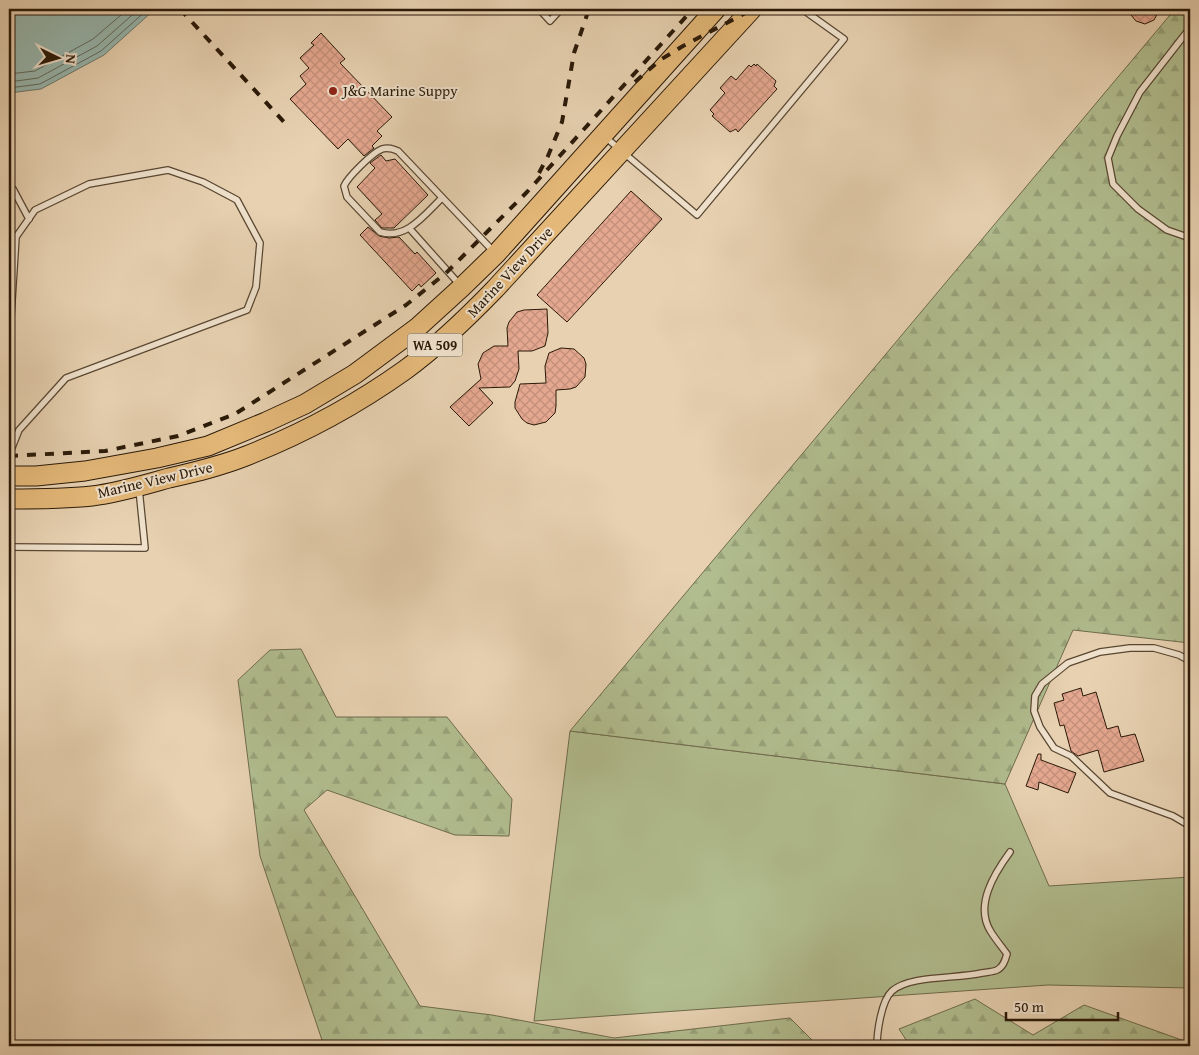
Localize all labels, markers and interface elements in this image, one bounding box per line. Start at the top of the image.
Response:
north arrow [32,32,82,82]
text: N [61,54,81,65]
place label: J&G Marine Suppy [341,80,458,101]
marker: J&G Marine Suppy [327,85,339,97]
street label: Marine View Drive [462,222,557,322]
road number: WA 509 [408,334,462,356]
street label: Marine View Drive [95,456,214,503]
scale bar [1006,990,1119,1022]
text: 50 m [1014,996,1045,1017]

